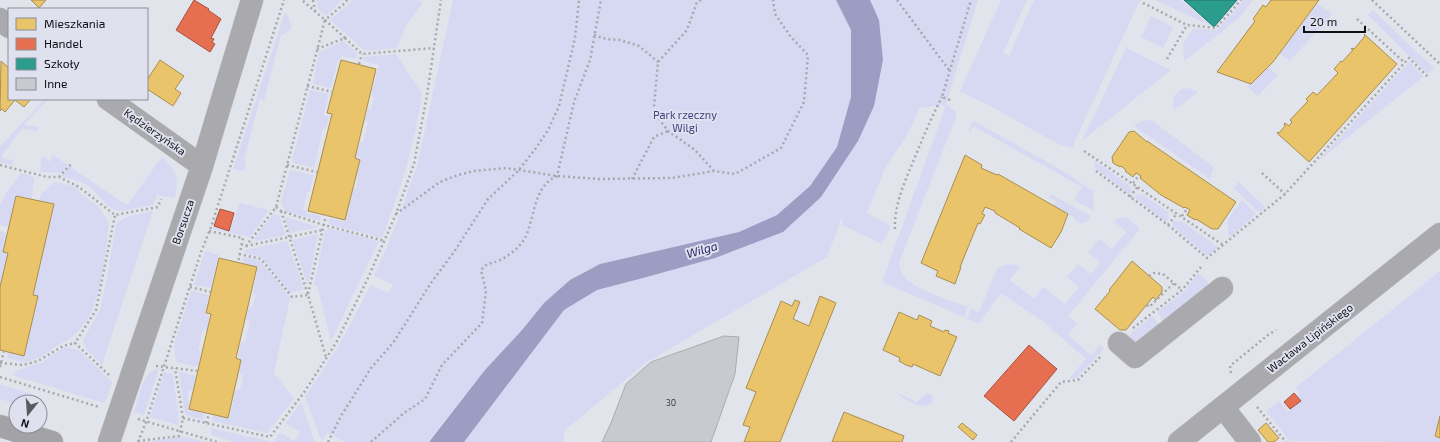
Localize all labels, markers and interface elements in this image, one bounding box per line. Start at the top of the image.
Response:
legend [8,8,148,100]
scale bar [1304,8,1365,34]
text: 20 m [1310,14,1337,28]
text: Mieszkania [44,16,105,30]
text: Handel [44,36,83,50]
text: Szkoły [44,56,80,70]
text: Inne [44,76,68,90]
street label: Kędzierzyńska [122,106,189,158]
park label: Park rzeczny Wilgi [653,108,717,134]
street label: Borsucza [169,198,196,246]
water label: Wilga [685,238,719,260]
street label: Wacława Lipińskiego [1264,300,1355,375]
north arrow [8,394,48,434]
house number: 30 [666,397,676,408]
text: N [19,417,31,431]

